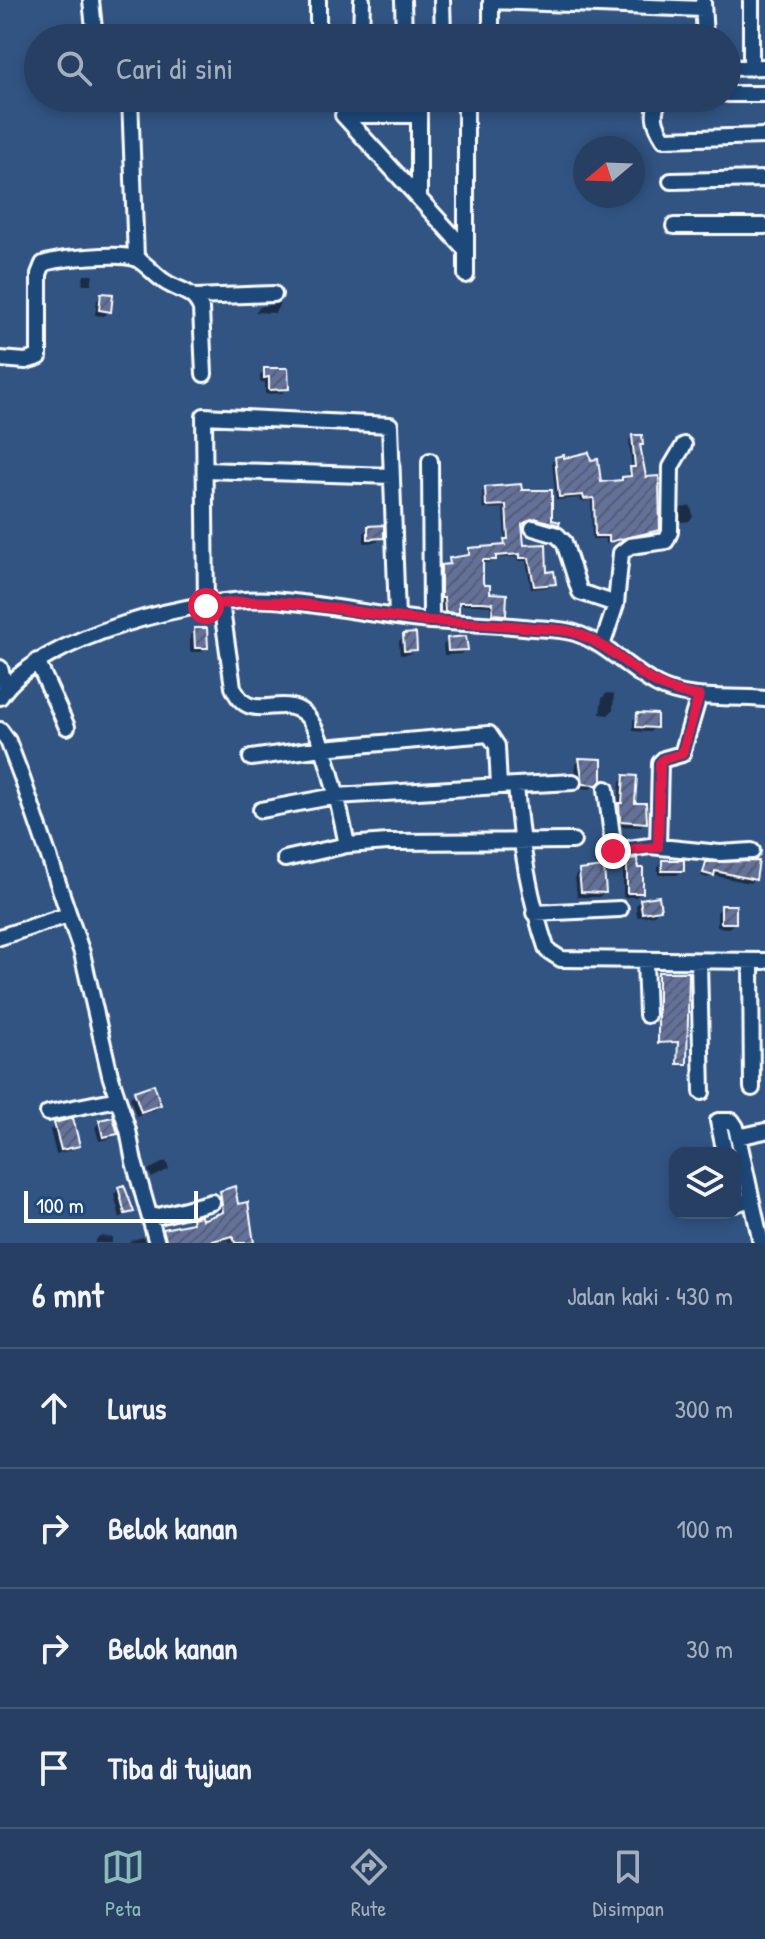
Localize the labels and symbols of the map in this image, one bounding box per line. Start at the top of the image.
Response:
north arrow [573,136,645,208]
route start [188,588,224,624]
route end [595,833,631,869]
scale bar [24,1187,198,1223]

